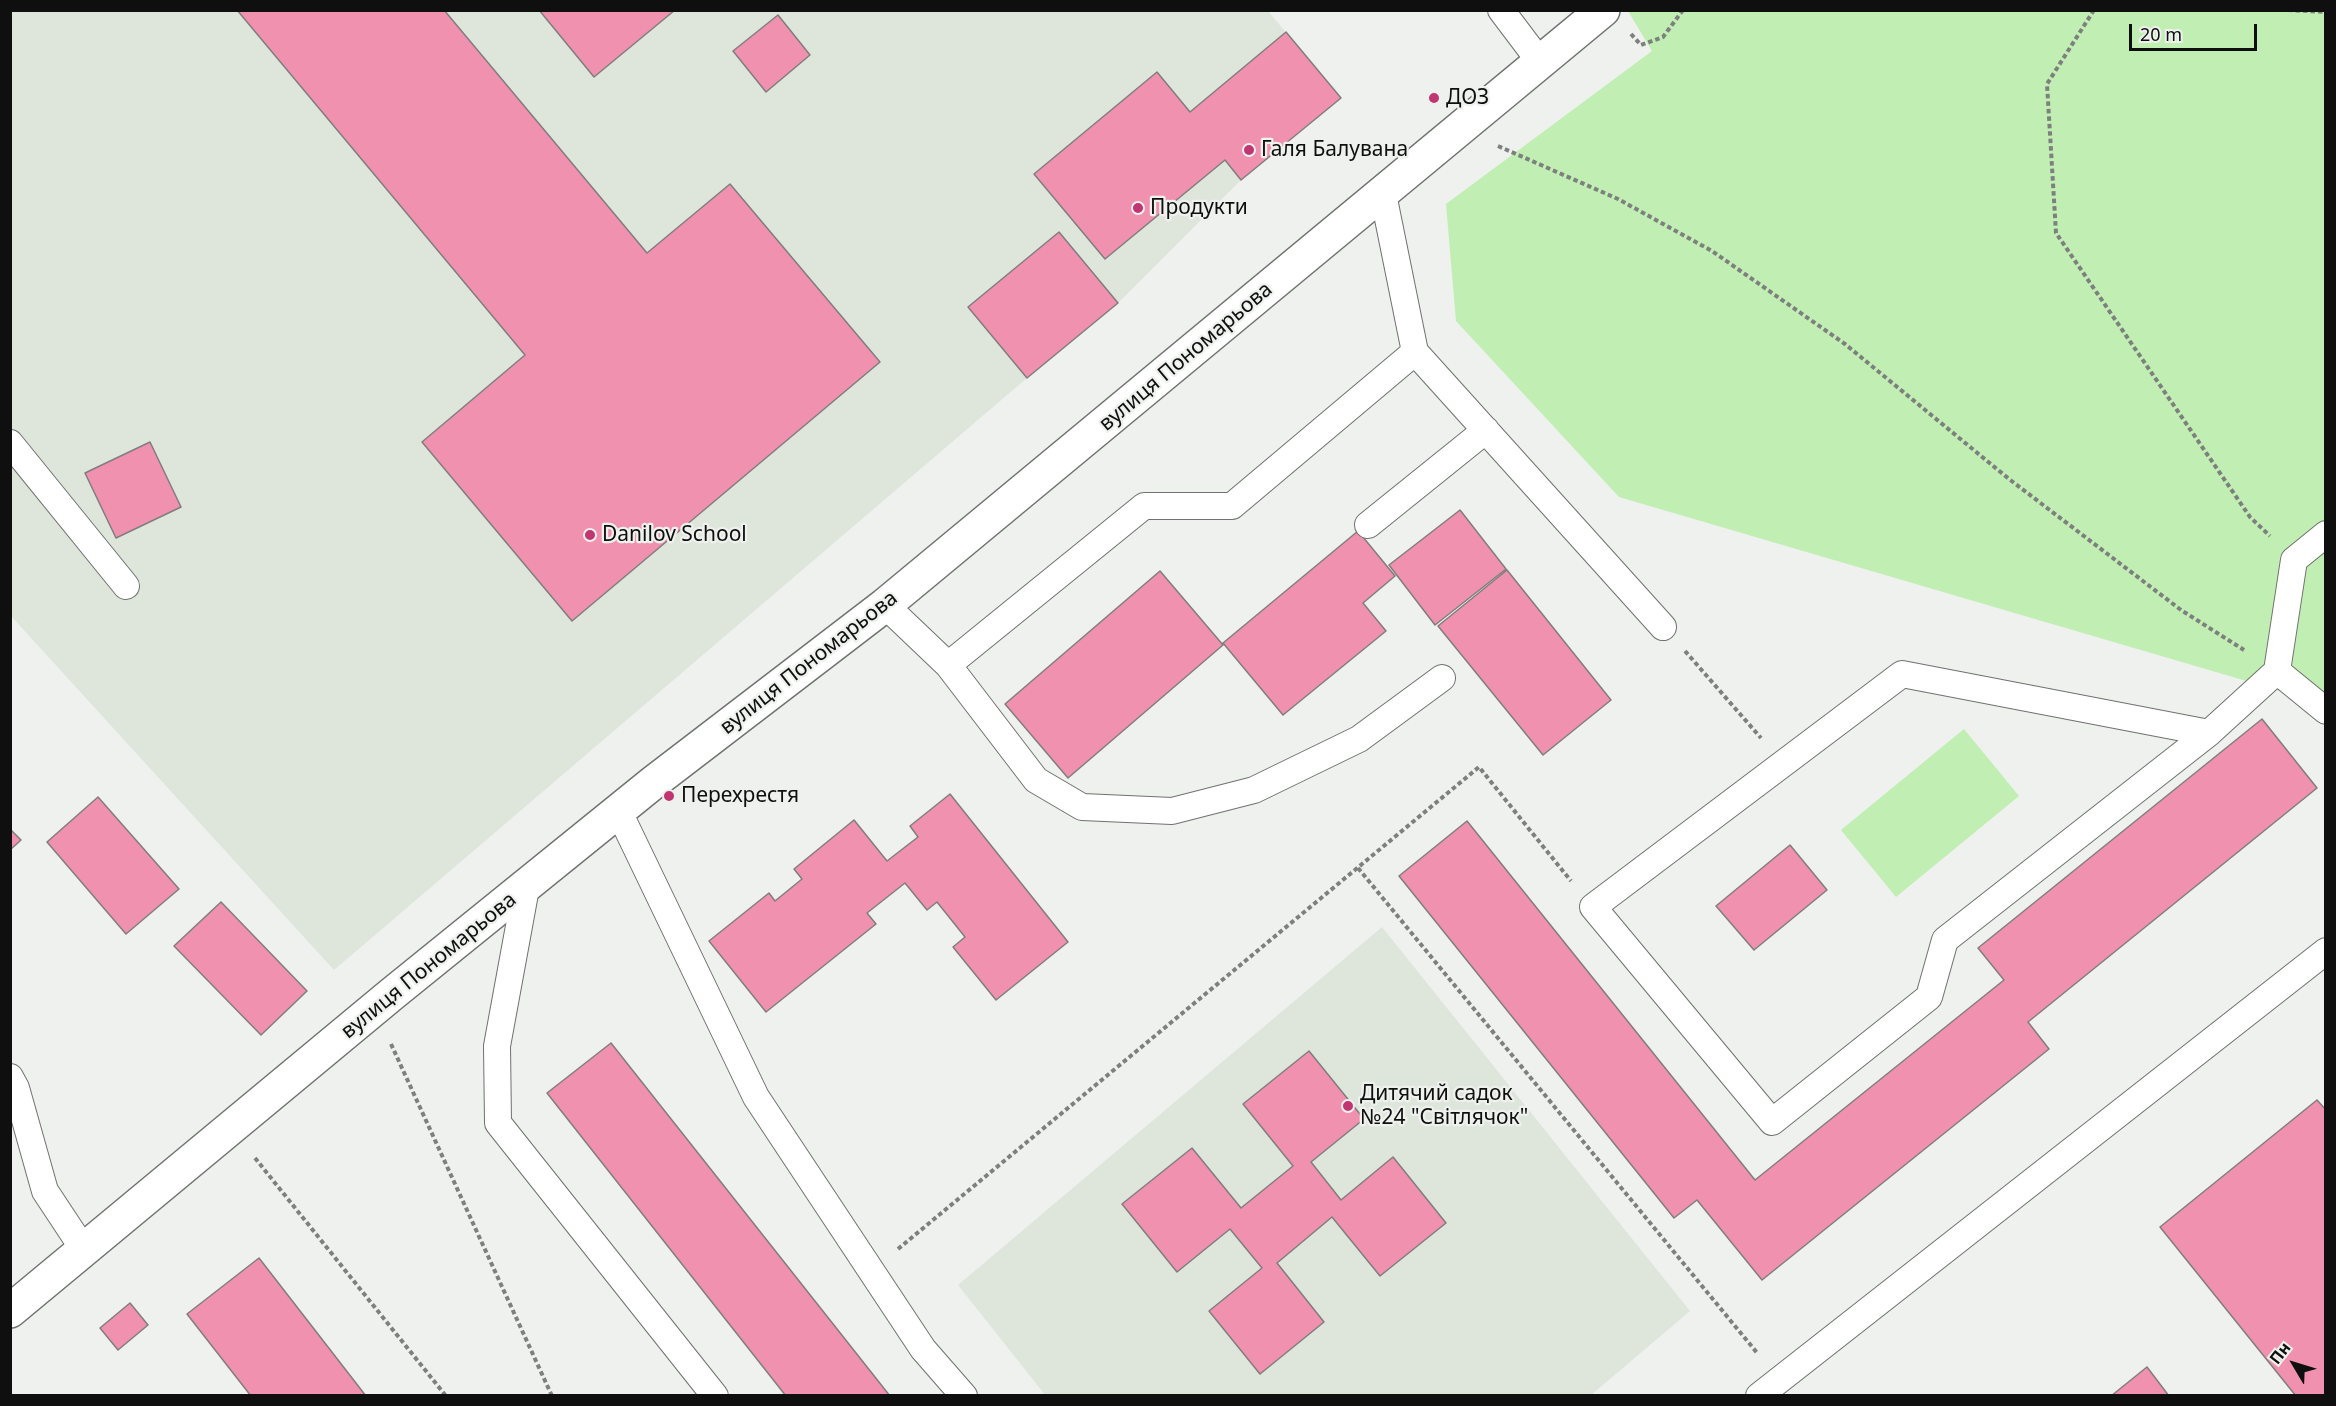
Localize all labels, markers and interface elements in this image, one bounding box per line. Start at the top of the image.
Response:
scale bar [2132,12,2260,50]
text: 20 m [2140,22,2182,46]
place label: ДОЗ [1446,85,1489,111]
marker: ДОЗ [1427,91,1441,105]
place label: Галя Балувана [1261,137,1408,163]
marker: Галя Балувана [1242,143,1256,157]
place label: Продукти [1150,195,1248,221]
marker: Продукти [1131,201,1145,215]
street label: вулиця Пономарьова [1094,277,1278,437]
place label: Danilov School [602,522,747,548]
marker: Danilov School [583,528,597,542]
street label: вулиця Пономарьова [715,586,903,740]
place label: Перехрестя [681,783,799,809]
marker: Перехрестя [662,789,676,803]
street label: вулиця Пономарьова [336,888,522,1044]
place label: Дитячий садок №24 "Світлячок" [1360,1081,1528,1131]
marker: Дитячий садок №24 "Світлячок" [1341,1099,1355,1113]
north arrow [2264,1334,2324,1394]
text: Пн [2264,1337,2295,1369]

